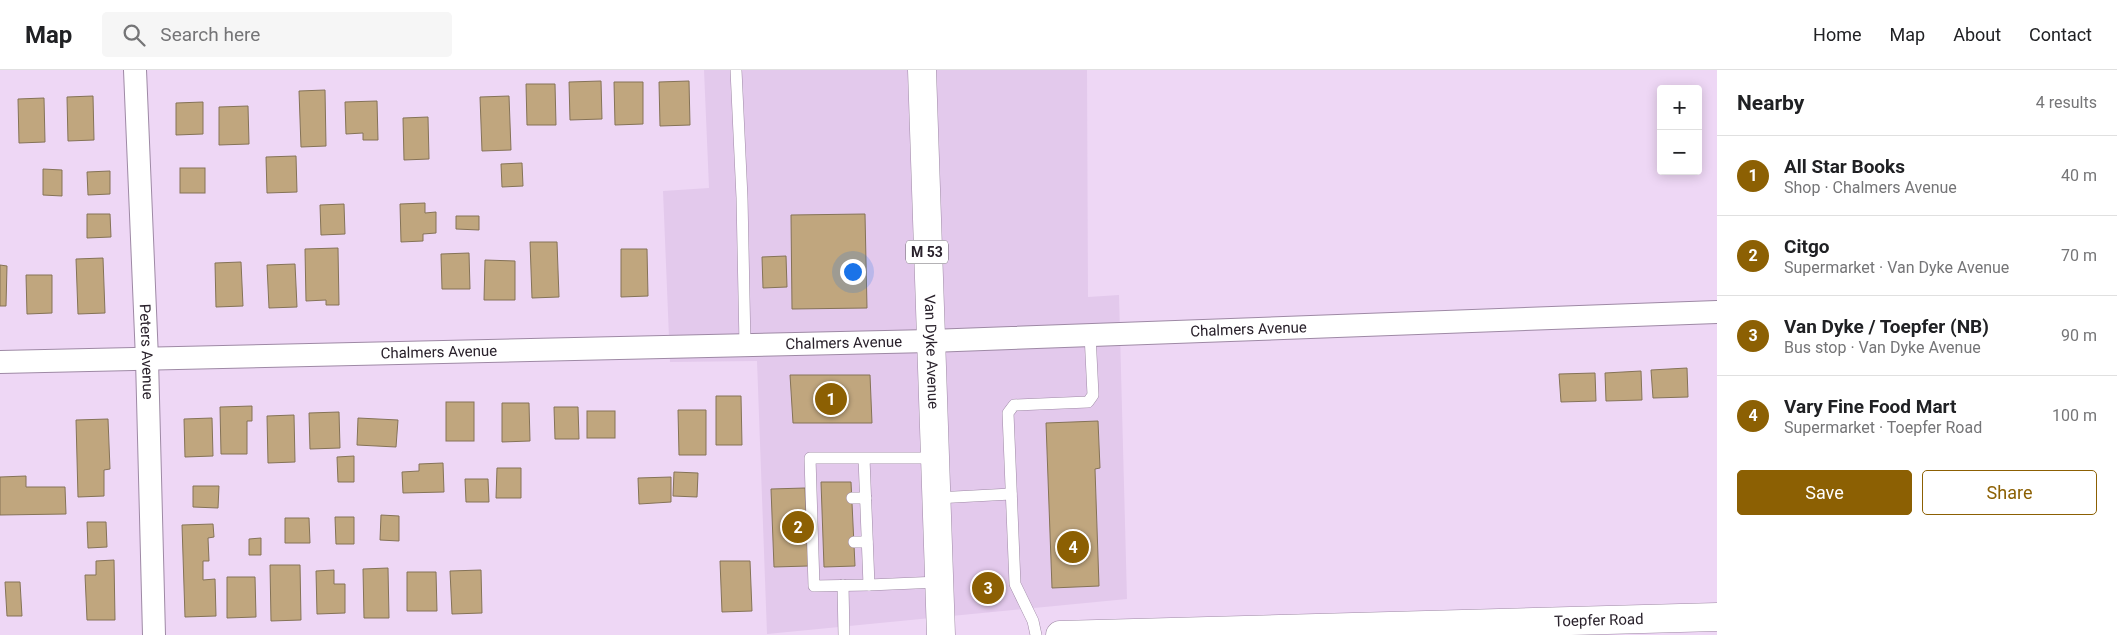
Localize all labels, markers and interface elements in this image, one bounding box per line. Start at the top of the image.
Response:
search box [102,12,452,57]
text: Map [25,21,72,49]
icon: search [120,21,148,49]
text: Search here [160,23,260,46]
text: Home [1813,24,1862,45]
text: Map [1890,24,1925,45]
text: About [1953,24,2001,45]
text: Contact [2029,24,2092,45]
map controls [1657,85,1702,175]
button: + [1657,85,1702,130]
text: Nearby [1737,91,1804,115]
text: 4 results [2036,93,2097,112]
button: − [1657,130,1702,175]
text: All Star Books [1784,155,1905,178]
text: 1 [1748,166,1758,185]
text: 40 m [2061,166,2097,185]
text: Shop · Chalmers Avenue [1784,178,1957,197]
text: Citgo [1784,235,1829,258]
road number: M 53 [906,240,948,263]
text: 2 [1748,246,1758,265]
text: 70 m [2061,246,2097,265]
text: Supermarket · Van Dyke Avenue [1784,258,2009,277]
your location [840,259,866,285]
street label: Van Dyke Avenue [921,294,942,409]
street label: Peters Avenue [136,303,157,400]
text: Van Dyke / Toepfer (NB) [1784,315,1989,338]
street label: Chalmers Avenue [1190,318,1307,340]
text: 3 [1748,326,1758,345]
text: 90 m [2061,326,2097,345]
street label: Chalmers Avenue [785,333,902,353]
text: Bus stop · Van Dyke Avenue [1784,338,1981,357]
street label: Chalmers Avenue [380,342,497,362]
pin: 1 [815,380,847,418]
text: Vary Fine Food Mart [1784,395,1956,418]
text: 4 [1748,406,1758,425]
text: 100 m [2052,406,2097,425]
text: Supermarket · Toepfer Road [1784,418,1982,437]
button: Save [1737,470,1912,515]
button: Share [1922,470,2097,515]
pin: 2 [782,508,814,546]
pin: 4 [1057,528,1089,566]
pin: 3 [972,569,1004,607]
street label: Toepfer Road [1554,610,1644,630]

